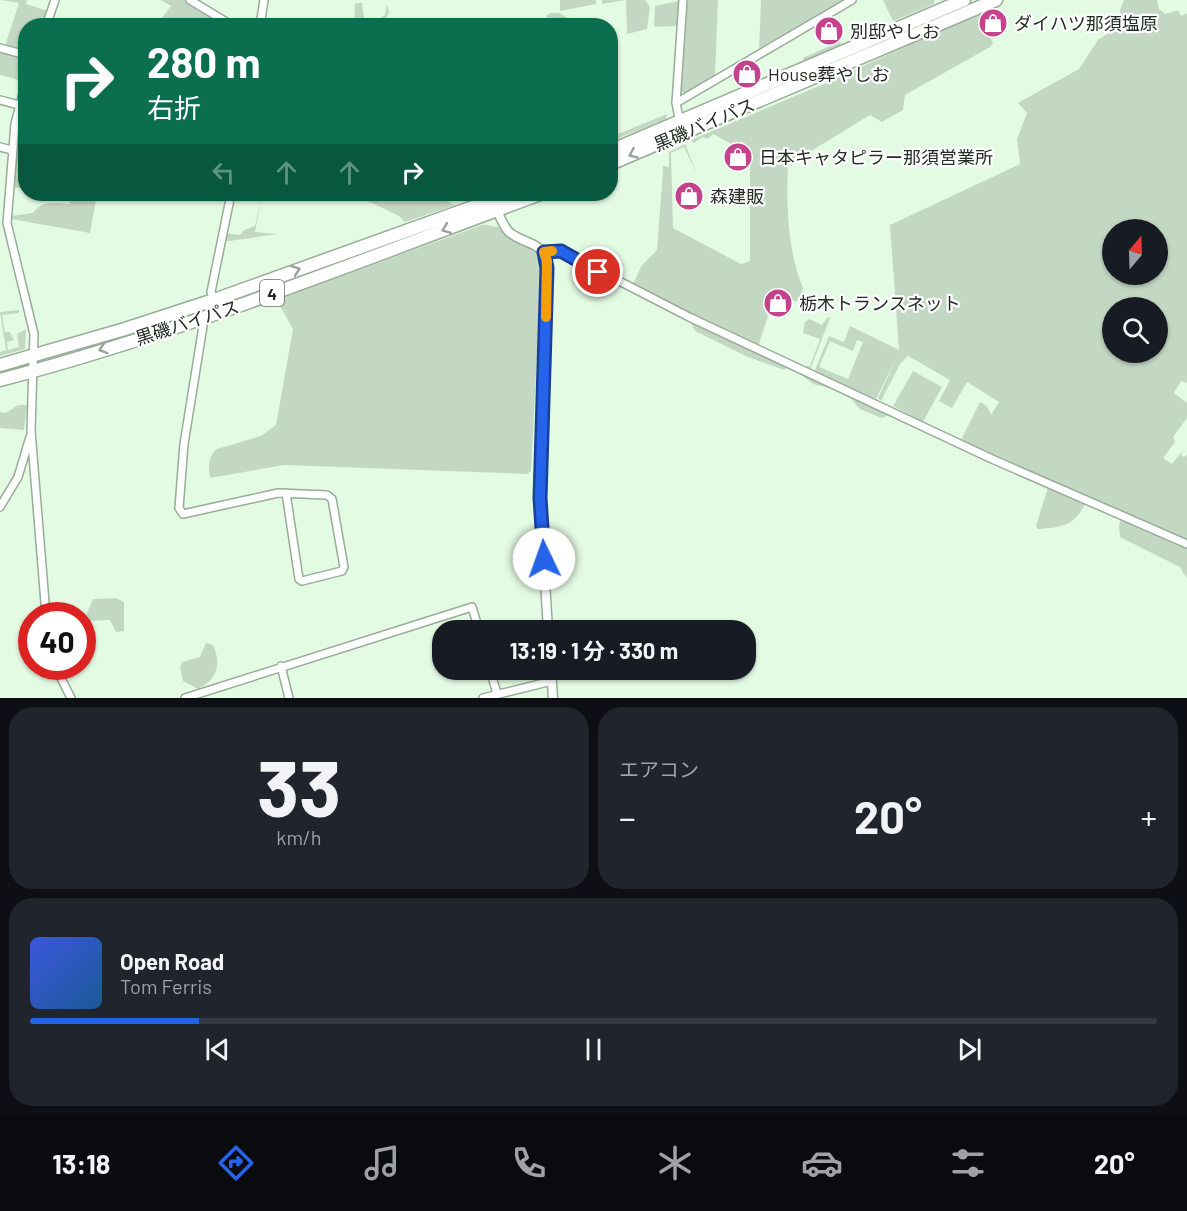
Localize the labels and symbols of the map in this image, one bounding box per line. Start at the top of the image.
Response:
shop icon: ダイハツ那須塩原 [977,7,1009,39]
place label: ダイハツ那須塩原 [1014,12,1158,34]
shop icon: 別邸やしお [813,15,845,47]
place label: 別邸やしお [850,20,940,42]
shop icon: House葬やしお [731,58,763,90]
place label: House葬やしお [768,63,889,85]
street label: 黒磯バイパス [650,93,758,155]
shop icon: 日本キャタピラー那須営業所 [722,141,754,173]
place label: 日本キャタピラー那須営業所 [759,146,993,168]
one-way arrow [628,147,639,159]
shop icon: 森建販 [673,180,705,212]
place label: 森建販 [710,185,764,207]
north arrow [1102,219,1168,285]
one-way arrow [441,222,452,234]
pin [572,246,623,297]
one-way arrow [290,265,301,278]
road number: 4 [260,280,284,306]
shop icon: 栃木トランスネット [762,287,794,319]
place label: 栃木トランスネット [799,292,961,314]
street label: 黒磯バイパス [132,295,242,349]
one-way arrow [98,342,109,354]
position arrow [512,527,576,591]
speed limit sign: 40 [18,602,96,680]

